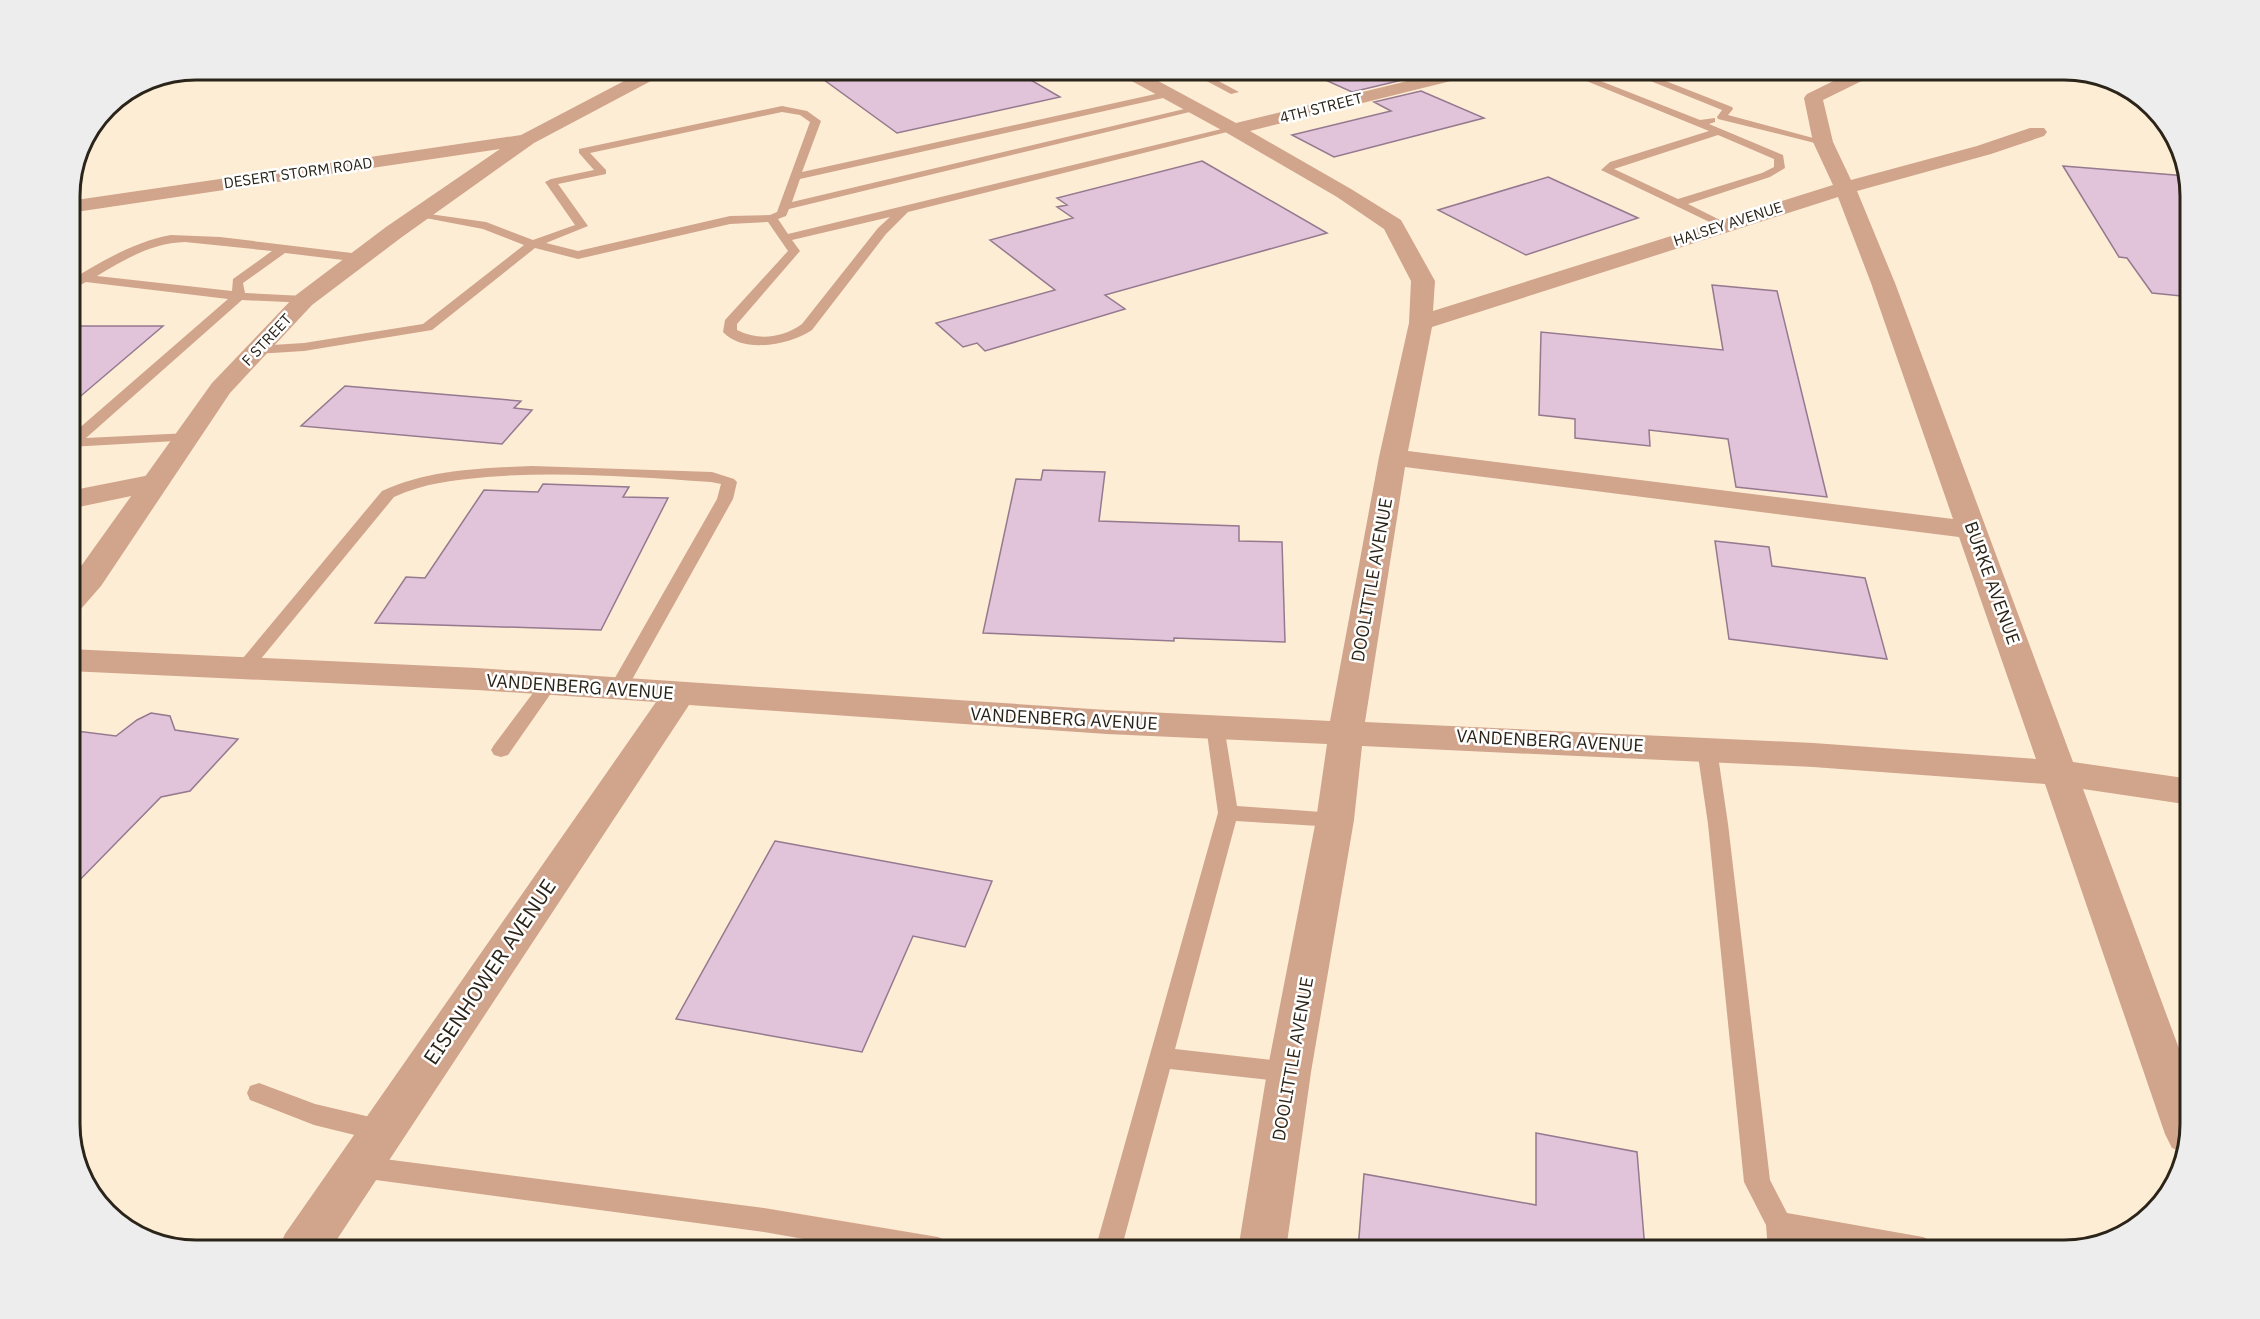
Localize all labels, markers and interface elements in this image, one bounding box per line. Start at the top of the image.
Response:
street label: 4TH STREET [1278,88,1365,127]
street label: DESERT STORM ROAD [222,153,373,192]
street label: HALSEY AVENUE [1671,197,1785,250]
street label: F STREET [238,309,296,370]
street label: DOOLITTLE AVENUE [1346,496,1397,664]
street label: BURKE AVENUE [1960,518,2025,648]
street label: VANDENBERG AVENUE [486,668,675,705]
street label: VANDENBERG AVENUE [970,702,1158,735]
street label: VANDENBERG AVENUE [1456,724,1644,757]
street label: EISENHOWER AVENUE [417,873,562,1070]
street label: DOOLITTLE AVENUE [1267,975,1318,1143]

